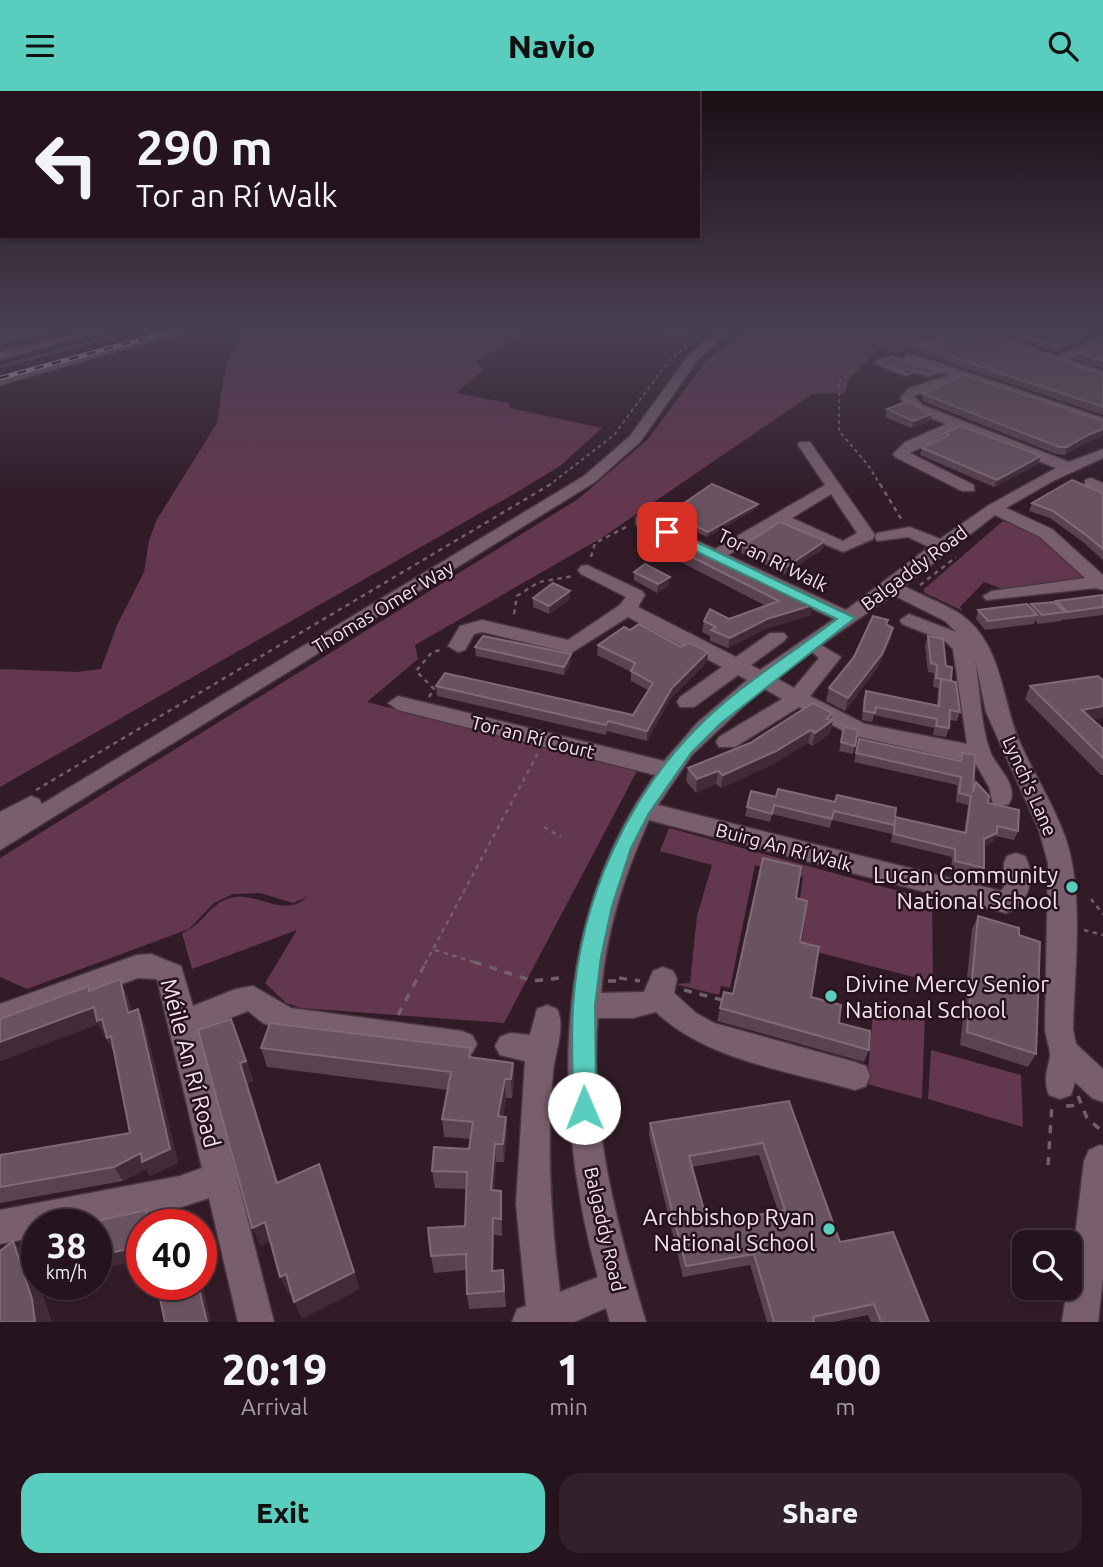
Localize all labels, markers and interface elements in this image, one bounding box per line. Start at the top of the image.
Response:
icon: menu [21,27,59,65]
icon: search [1044,27,1082,65]
text: Navio [508,28,595,64]
icon: left [21,119,112,210]
text: 290 m [136,119,273,174]
text: Tor an Rí Walk [136,177,338,213]
pin [637,502,697,562]
icon: arrive [648,513,686,551]
street label: Balgaddy Road [857,521,971,615]
street label: Tor an Rí Walk [714,524,832,596]
street label: Thomas Omer Way [309,556,457,658]
street label: Tor an Rí Court [469,711,597,763]
street label: Lynch's Lane [998,733,1062,839]
street label: Buirg An Rí Walk [714,818,855,876]
place label: Lucan Community National School [873,862,1058,913]
marker: Lucan Community National School [1064,879,1080,895]
place label: Divine Mercy Senior National School [845,971,1049,1022]
street label: Méile An Rí Road [156,976,226,1150]
marker: Divine Mercy Senior National School [823,988,839,1004]
position arrow [547,1071,621,1145]
street label: Balgaddy Road [580,1165,630,1293]
place label: Archbishop Ryan National School [643,1204,815,1255]
speed limit sign: 40 [126,1209,217,1300]
marker: Archbishop Ryan National School [821,1221,837,1237]
text: 38 [47,1225,86,1265]
map controls [1012,1230,1082,1300]
button: search [1012,1230,1082,1300]
text: km/h [46,1262,87,1282]
text: 20:19 [222,1346,327,1393]
text: 1 [557,1346,580,1393]
text: 400 [810,1346,881,1393]
text: Arrival [241,1394,308,1419]
text: min [549,1394,588,1419]
text: m [835,1394,855,1419]
button: Exit [21,1473,545,1553]
button: Share [559,1473,1082,1553]

